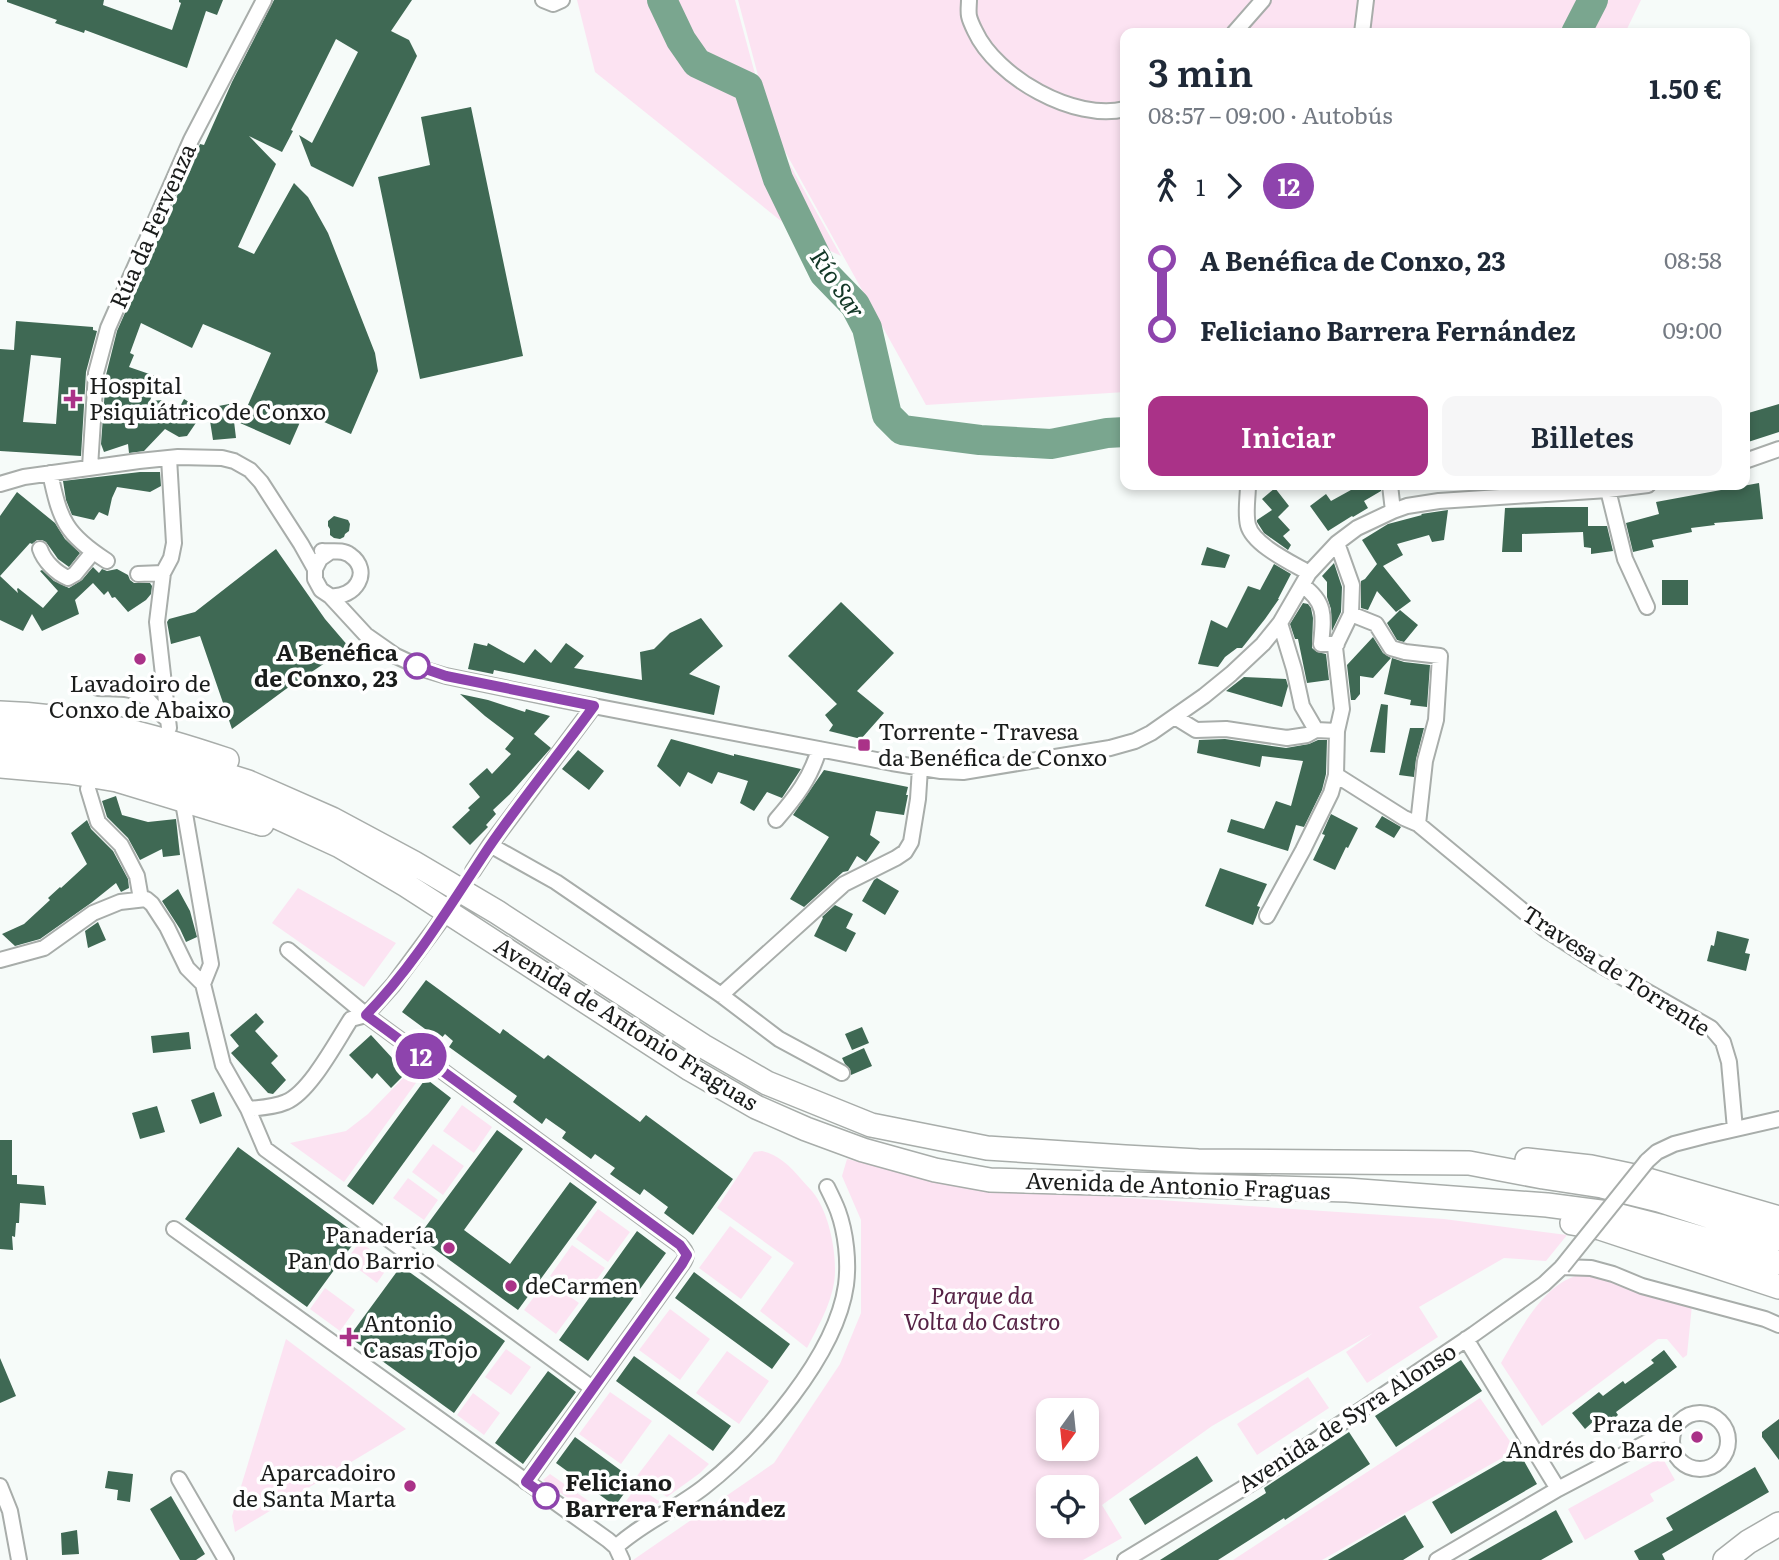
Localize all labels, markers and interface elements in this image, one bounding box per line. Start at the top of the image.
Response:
text: 3 min [1148,42,1253,99]
text: 1.50 € [1649,68,1722,107]
text: 08:57 – 09:00 · Autobús [1148,97,1393,131]
street label: Rúa da Fervenza [100,137,203,313]
icon: walk [1148,167,1186,205]
icon: forward [1215,167,1253,205]
text: 12 [1277,168,1300,203]
text: 1 [1196,169,1205,203]
text: A Benéfica de Conxo, 23 [1200,240,1506,279]
water label: Río Sar [803,241,875,324]
text: 08:58 [1664,242,1722,276]
text: Feliciano Barrera Fernández [1200,310,1576,349]
text: 09:00 [1662,312,1722,346]
place label: Hospital Psiquiátrico de Conxo [89,367,326,427]
marker: Hospital Psiquiátrico de Conxo [63,389,83,409]
button: Iniciar [1148,396,1428,476]
button: Billetes [1442,396,1722,476]
place label: A Benéfica de Conxo, 23 [254,634,399,694]
marker: Lavadoiro de Conxo de Abaixo [132,651,148,667]
marker: A Benéfica de Conxo, 23 [404,653,430,679]
place label: Lavadoiro de Conxo de Abaixo [49,665,231,725]
place label: Torrente - Travesa da Benéfica de Conxo [878,713,1107,773]
marker: Torrente - Travesa da Benéfica de Conxo [856,737,872,753]
street label: Travesa de Torrente [1516,896,1718,1043]
street label: Avenida de Antonio Fraguas [489,927,765,1118]
line badge: 12 [390,1033,452,1079]
text: 12 [410,1038,432,1073]
street label: Avenida de Antonio Fraguas [1025,1162,1331,1206]
place label: Panadería Pan do Barrio [287,1216,436,1276]
marker: Panadería Pan do Barrio [441,1240,457,1256]
place label: deCarmen [525,1267,639,1301]
park label: Parque da Volta do Castro [904,1277,1061,1337]
marker: deCarmen [503,1278,519,1294]
place label: Antonio Casas Tojo [363,1305,478,1365]
marker: Antonio Casas Tojo [341,1329,357,1345]
street label: Avenida de Syra Alonso [1230,1333,1462,1500]
north arrow [1036,1398,1099,1461]
map controls [1036,1398,1099,1538]
place label: Praza de Andrés do Barro [1506,1405,1683,1465]
marker: Praza de Andrés do Barro [1689,1429,1705,1445]
place label: Aparcadoiro de Santa Marta [232,1454,397,1514]
place label: Feliciano Barrera Fernández [565,1464,785,1524]
button: locate [1036,1475,1099,1538]
marker: Aparcadoiro de Santa Marta [402,1478,418,1494]
marker: Feliciano Barrera Fernández [533,1483,559,1509]

